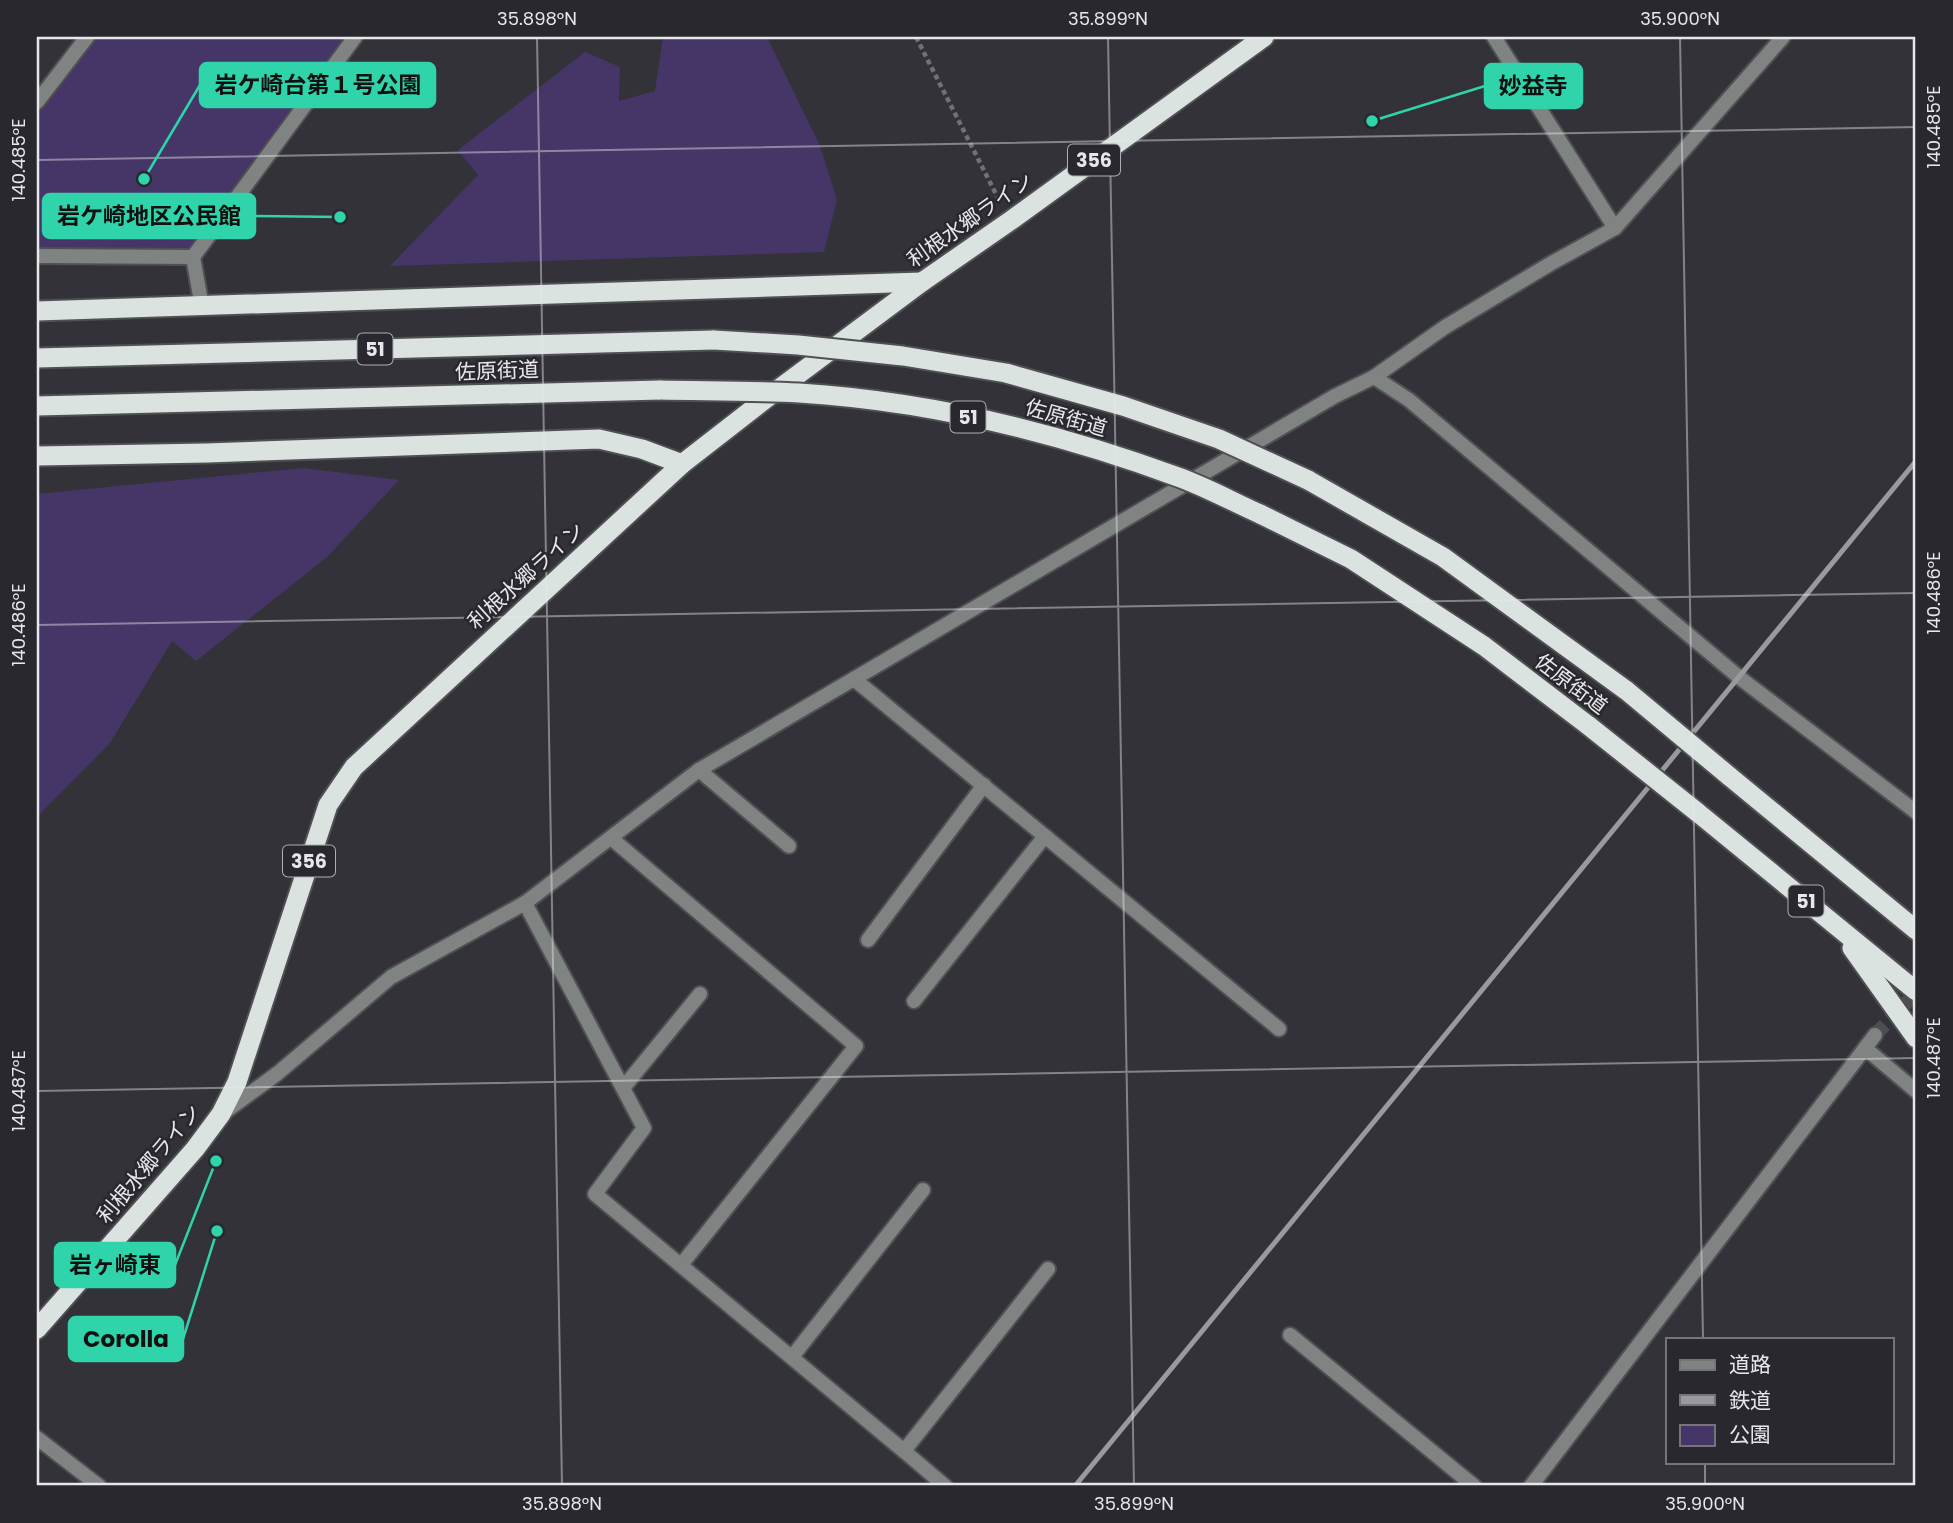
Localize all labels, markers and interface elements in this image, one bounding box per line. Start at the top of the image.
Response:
text: 35.898°N [497,6,577,31]
text: 35.899°N [1068,6,1148,31]
text: 35.900°N [1640,6,1720,31]
callout: 岩ケ崎台第１号公園 [200,63,435,107]
callout: 妙益寺 [1485,64,1582,108]
text: 岩ケ崎台第１号公園 [215,69,422,101]
text: 妙益寺 [1499,70,1568,102]
text: 140.485°E [1921,86,1946,168]
text: 140.485°E [6,119,31,201]
road number: 356 [1068,144,1120,176]
street label: 利根水郷ライン [901,166,1038,274]
callout: 岩ケ崎地区公民館 [43,194,255,238]
text: 岩ケ崎地区公民館 [57,200,241,232]
road number: 51 [358,334,392,364]
street label: 佐原街道 [455,355,539,386]
street label: 佐原街道 [1022,392,1111,443]
road number: 51 [950,402,986,432]
street label: 利根水郷ライン [461,516,590,636]
text: 140.486°E [1921,552,1946,634]
text: 140.486°E [6,584,31,666]
street label: 佐原街道 [1529,647,1614,720]
road number: 356 [283,846,335,876]
road number: 51 [1788,886,1824,917]
text: 140.487°E [1921,1017,1946,1099]
text: 140.487°E [6,1050,31,1132]
street label: 利根水郷ライン [90,1098,207,1229]
callout: 岩ヶ崎東 [55,1243,175,1287]
text: 岩ヶ崎東 [69,1249,161,1281]
callout: Corolla [69,1317,183,1361]
text: Corolla [83,1323,169,1355]
legend [1666,1338,1894,1464]
text: 道路 [1729,1350,1771,1379]
text: 鉄道 [1729,1386,1771,1415]
text: 公園 [1729,1420,1771,1449]
text: 35.898°N [522,1491,602,1516]
text: 35.899°N [1094,1491,1174,1516]
text: 35.900°N [1665,1491,1745,1516]

